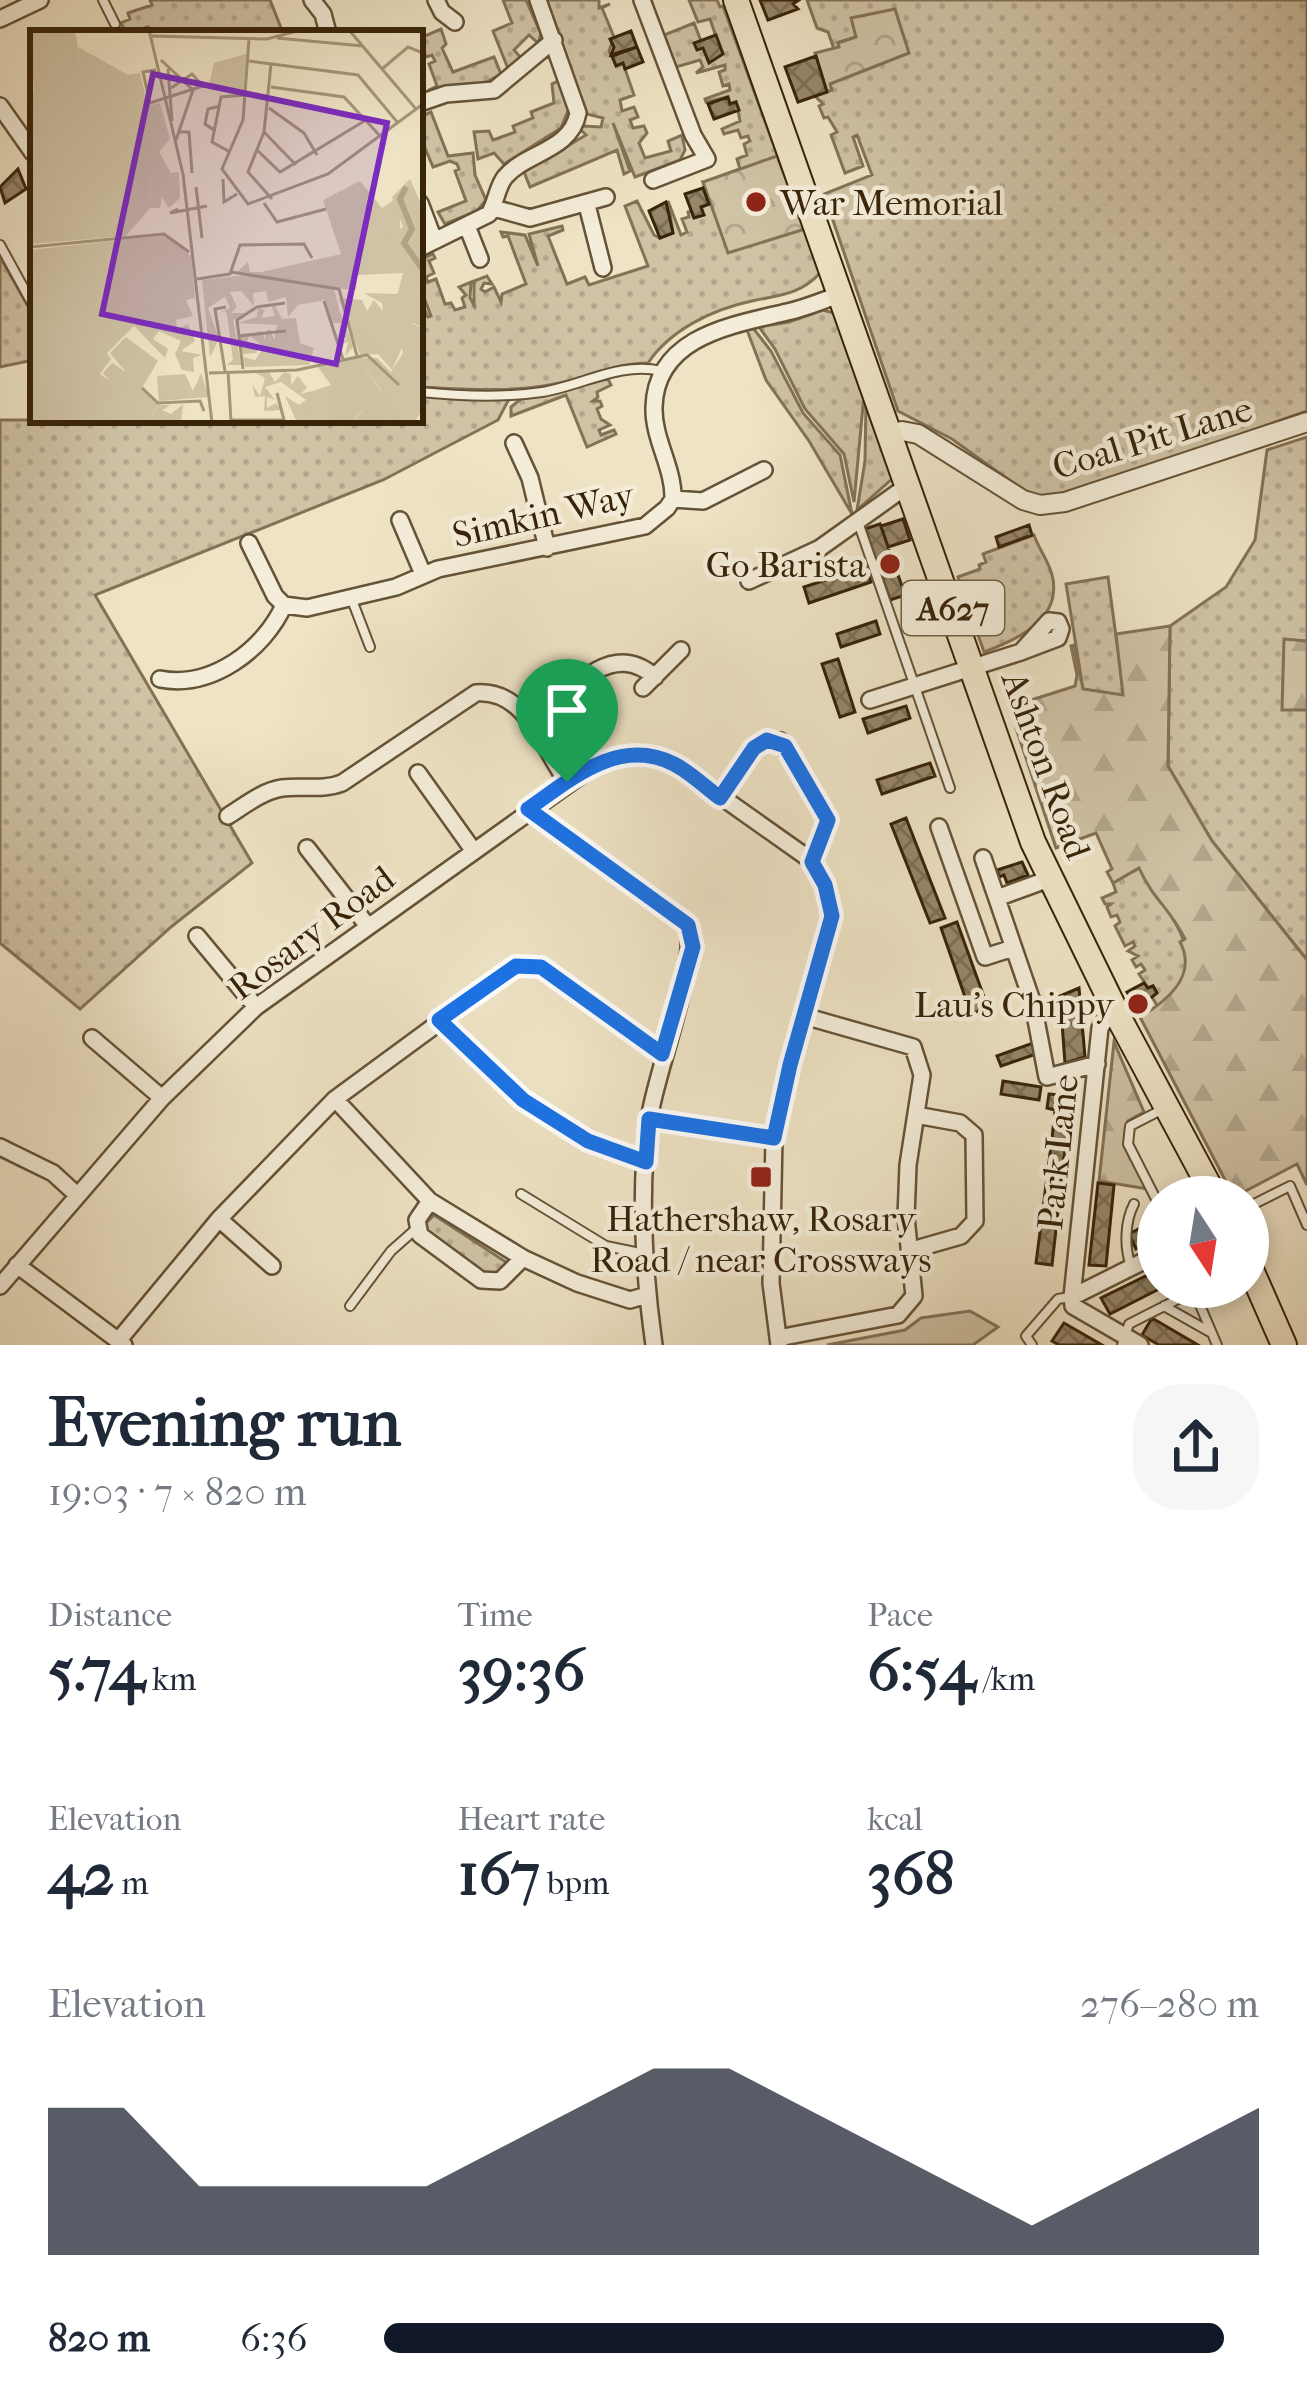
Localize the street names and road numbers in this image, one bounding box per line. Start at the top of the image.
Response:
street label: Coal Pit Lane [1047,388,1257,488]
street label: Simkin Way [448,473,640,556]
road number: A627 [902,581,1004,635]
street label: Ashton Road [992,664,1099,865]
street label: Rosary Road [221,857,403,1009]
street label: Park Lane [1029,1072,1087,1232]

